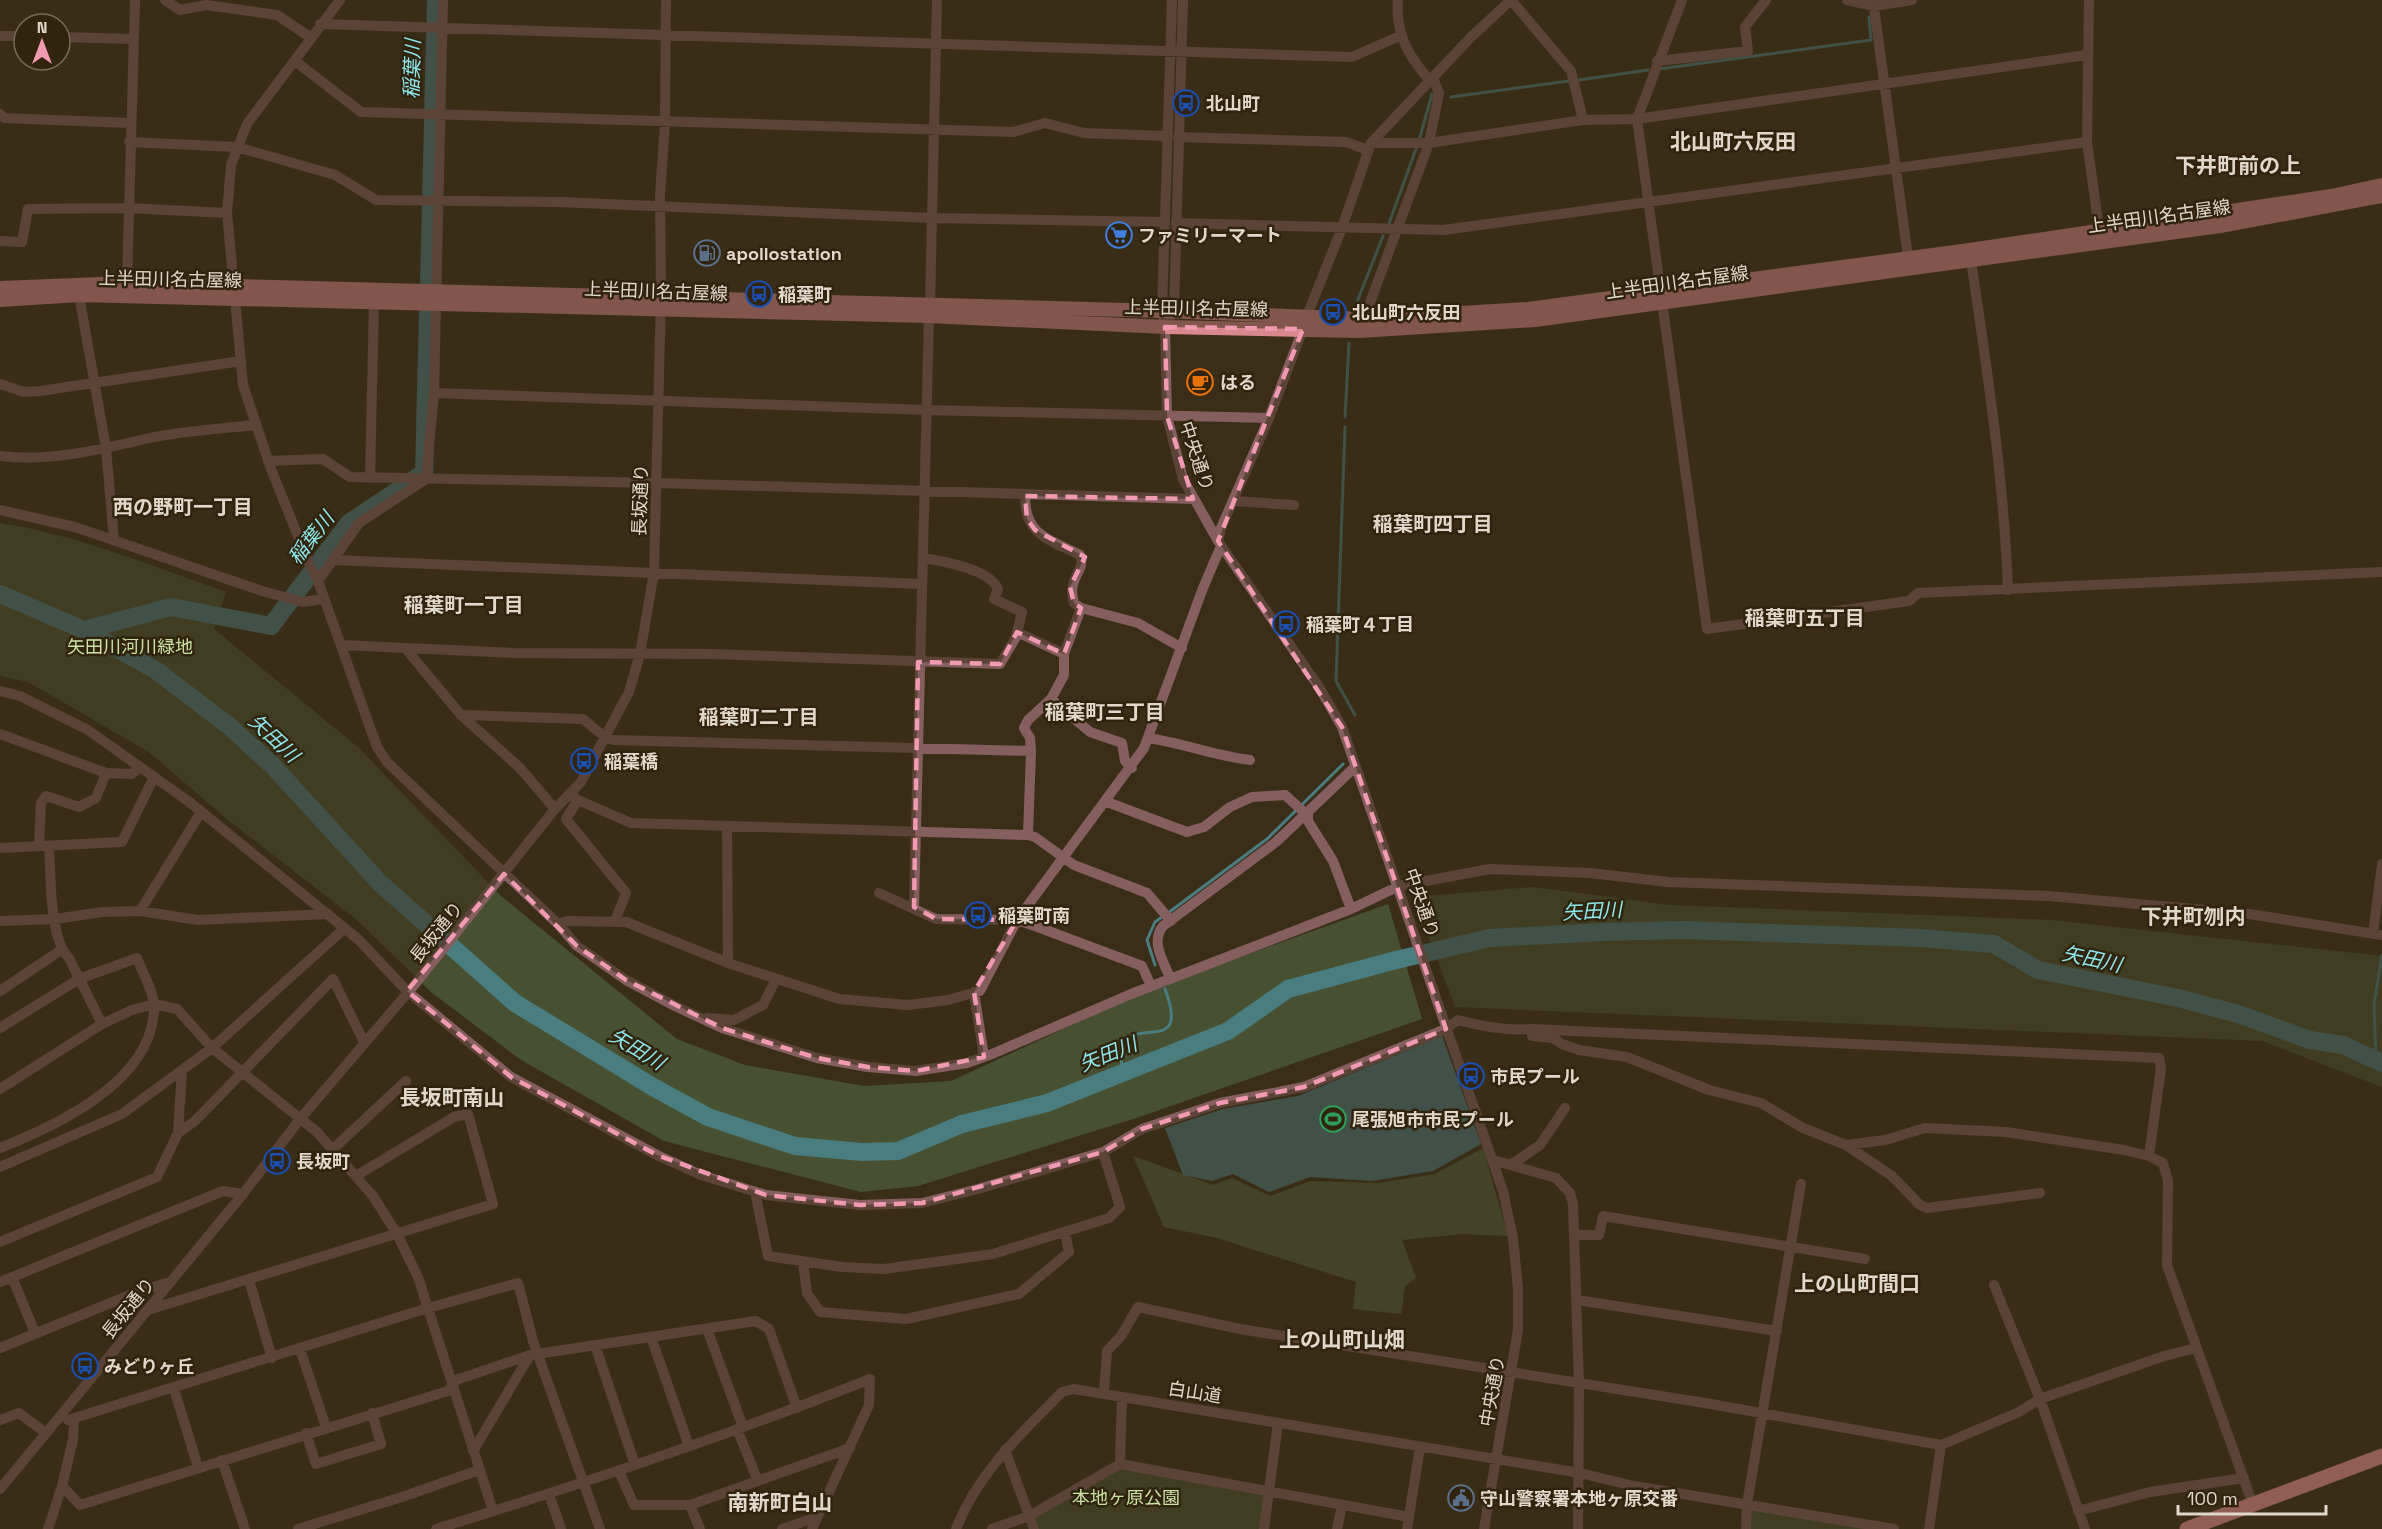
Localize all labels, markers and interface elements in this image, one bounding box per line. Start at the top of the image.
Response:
north arrow [12,12,72,72]
text: N [37,17,47,38]
water label: 稲葉川 [398,37,426,99]
bus stop icon: 北山町 [1171,88,1201,118]
place label: 北山町 [1206,92,1260,115]
district label: 北山町六反田 [1670,128,1796,155]
district label: 下井町前の上 [2175,152,2301,179]
street label: 上半田川名古屋線 [2086,195,2232,237]
supermarket icon: ファミリーマート [1104,220,1134,250]
place label: ファミリーマート [1138,224,1282,247]
fuel station icon: apollostation [692,238,722,268]
place label: apollostation [726,242,842,265]
street label: 上半田川名古屋線 [1604,261,1750,303]
street label: 上半田川名古屋線 [98,266,242,292]
street label: 上半田川名古屋線 [584,277,728,305]
bus stop icon: 稲葉町 [744,279,774,309]
place label: 稲葉町 [778,283,832,306]
street label: 上半田川名古屋線 [1124,295,1268,321]
bus stop icon: 北山町六反田 [1318,297,1348,327]
place label: 北山町六反田 [1352,301,1460,324]
cafe icon: はる [1185,367,1215,397]
place label: はる [1220,371,1256,394]
street label: 中央通り [1175,418,1219,494]
street label: 長坂通り [627,464,653,536]
district label: 西の野町一丁目 [113,494,253,520]
water label: 稲葉川 [282,505,341,570]
district label: 稲葉町四丁目 [1373,511,1493,537]
district label: 稲葉町一丁目 [404,592,524,618]
district label: 稲葉町五丁目 [1745,605,1865,631]
bus stop icon: 稲葉町４丁目 [1271,609,1301,639]
place label: 稲葉町４丁目 [1306,613,1414,636]
park label: 矢田川河川緑地 [67,635,193,658]
district label: 稲葉町三丁目 [1045,699,1165,725]
district label: 稲葉町二丁目 [699,704,819,730]
water label: 矢田川 [243,708,306,769]
bus stop icon: 稲葉橋 [569,746,599,776]
place label: 稲葉橋 [604,750,658,773]
street label: 中央通り [1399,865,1445,941]
water label: 矢田川 [1561,896,1625,926]
street label: 長坂通り [404,897,468,967]
bus stop icon: 稲葉町南 [963,900,993,930]
district label: 下井町刎内 [2141,903,2246,930]
place label: 稲葉町南 [998,904,1070,927]
water label: 矢田川 [2060,940,2126,978]
water label: 矢田川 [605,1022,671,1077]
water label: 矢田川 [1075,1030,1143,1077]
bus stop icon: 市民プール [1456,1061,1486,1091]
place label: 市民プール [1490,1065,1580,1088]
district label: 長坂町南山 [400,1084,505,1111]
sports icon: 尾張旭市市民プール [1318,1104,1348,1134]
place label: 尾張旭市市民プール [1352,1108,1514,1131]
bus stop icon: 長坂町 [262,1146,292,1176]
place label: 長坂町 [296,1150,350,1173]
district label: 上の山町間口 [1794,1270,1920,1297]
street label: 長坂通り [96,1273,160,1343]
district label: 上の山町山畑 [1279,1326,1405,1353]
bus stop icon: みどりヶ丘 [70,1351,100,1381]
street label: 中央通り [1474,1354,1510,1428]
place label: みどりヶ丘 [104,1355,194,1378]
street label: 白山道 [1167,1376,1223,1408]
scale bar [2178,1478,2326,1516]
public building icon: 守山警察署本地ヶ原交番 [1446,1483,1476,1513]
park label: 本地ヶ原公園 [1072,1486,1180,1509]
place label: 守山警察署本地ヶ原交番 [1480,1487,1678,1510]
text: 100 m [2187,1487,2238,1510]
district label: 南新町白山 [728,1489,833,1516]

